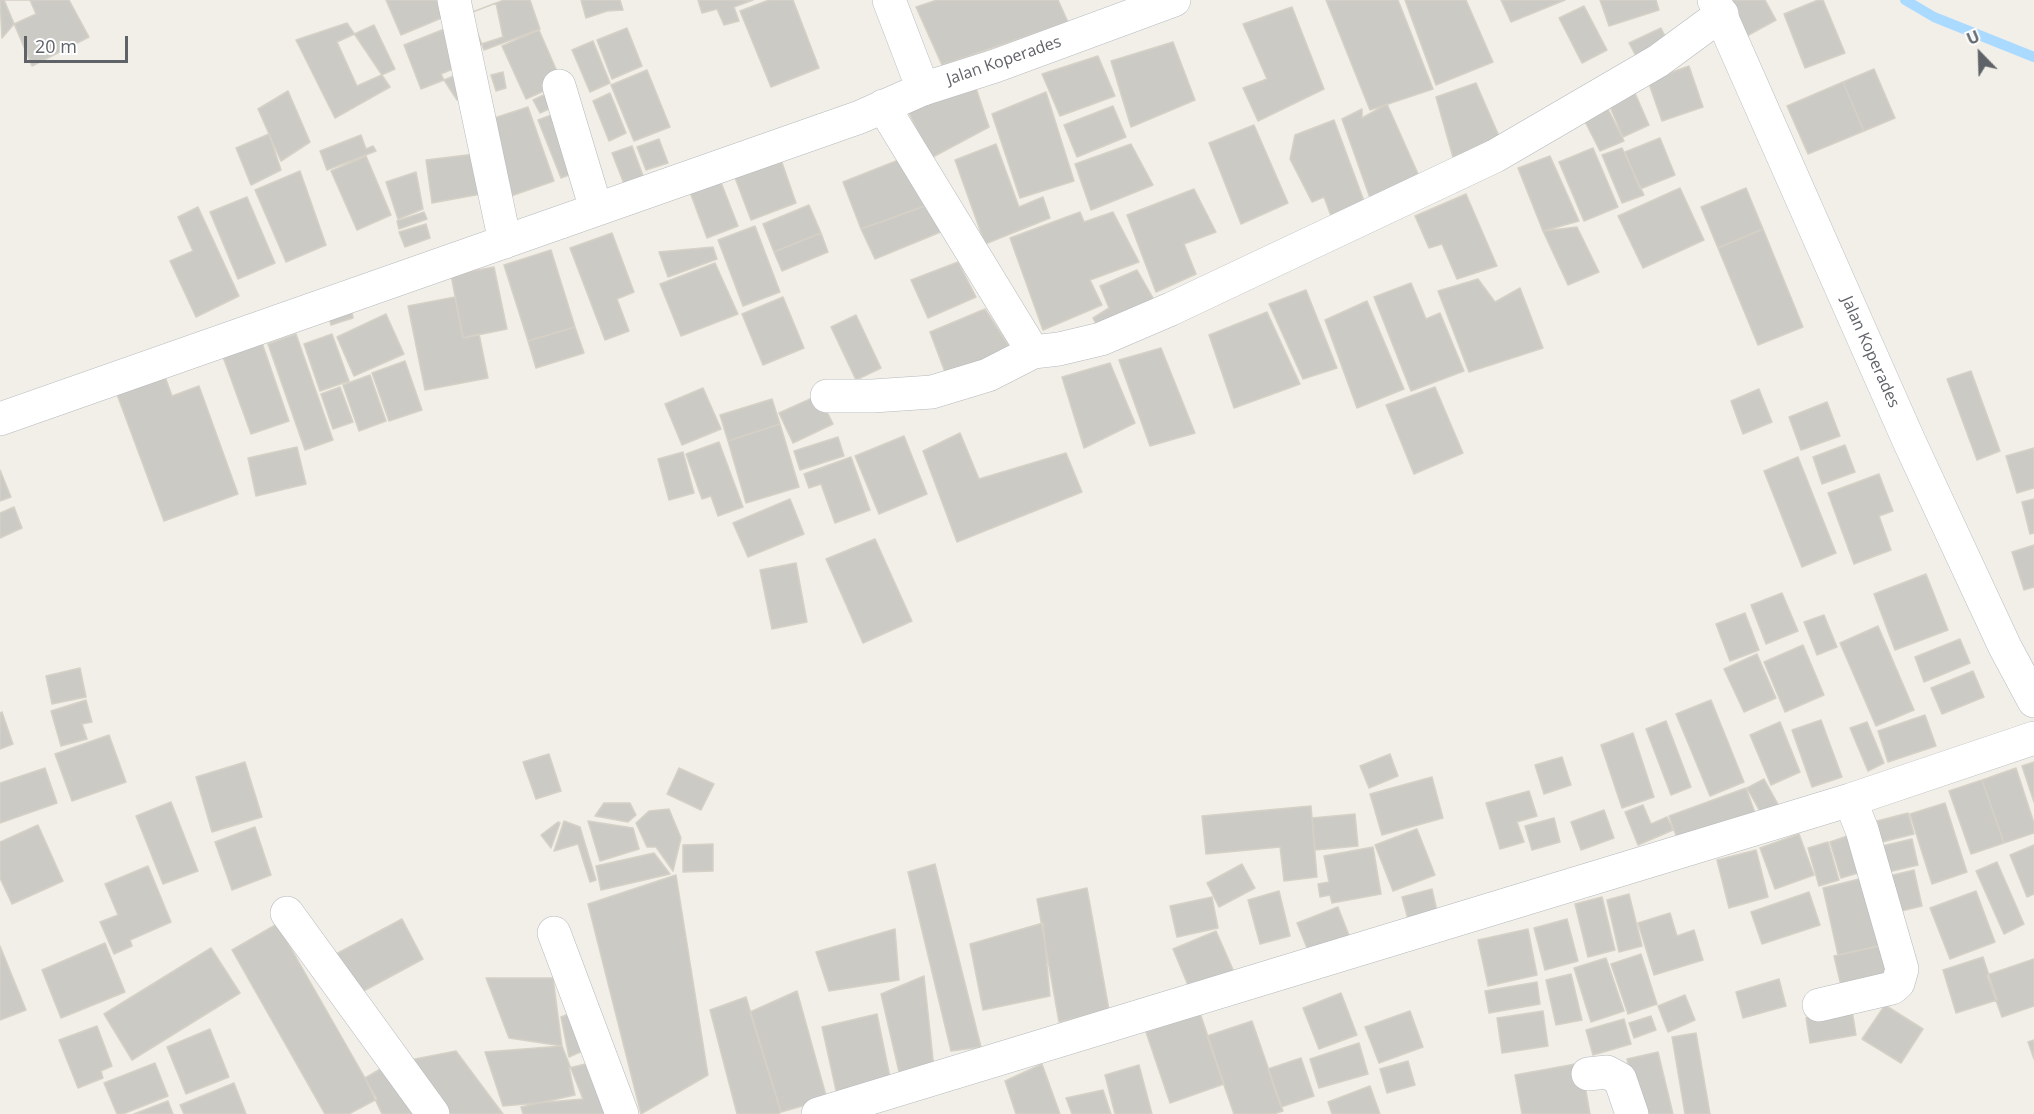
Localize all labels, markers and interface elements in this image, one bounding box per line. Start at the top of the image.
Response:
scale bar [27,24,130,62]
north arrow [1950,24,2010,84]
text: U [1963,25,1983,50]
street label: Jalan Koperades [944,32,1064,90]
text: 20 m [35,34,77,58]
street label: Jalan Koperades [1837,293,1903,411]

